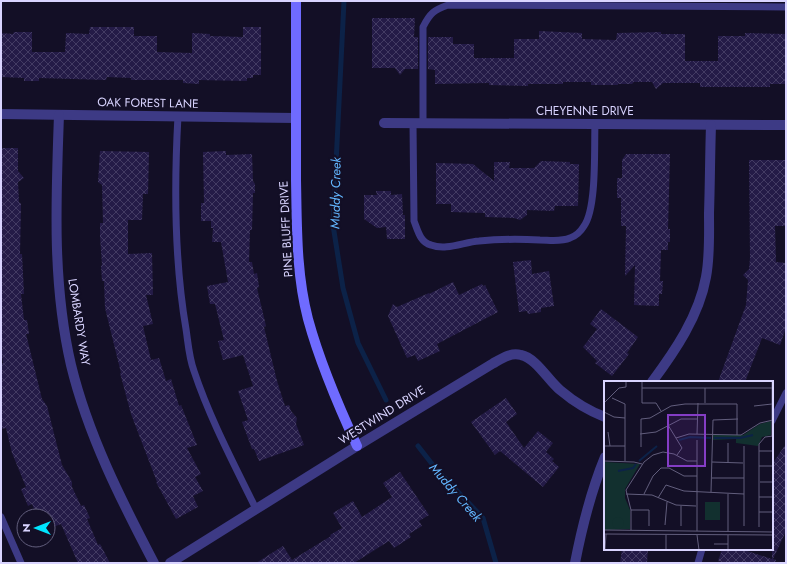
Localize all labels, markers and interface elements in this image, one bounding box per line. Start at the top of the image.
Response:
street label: OAK FOREST LANE [97,93,199,113]
street label: CHEYENNE DRIVE [536,102,634,120]
water label: Muddy Creek [325,156,346,229]
street label: PINE BLUFF DRIVE [274,180,298,278]
street label: LOMBARDY WAY [63,277,95,367]
street label: WESTWIND DRIVE [335,381,429,449]
inset map [604,381,773,550]
water label: Muddy Creek [425,459,487,526]
north arrow [16,508,56,548]
text: N [18,524,34,532]

